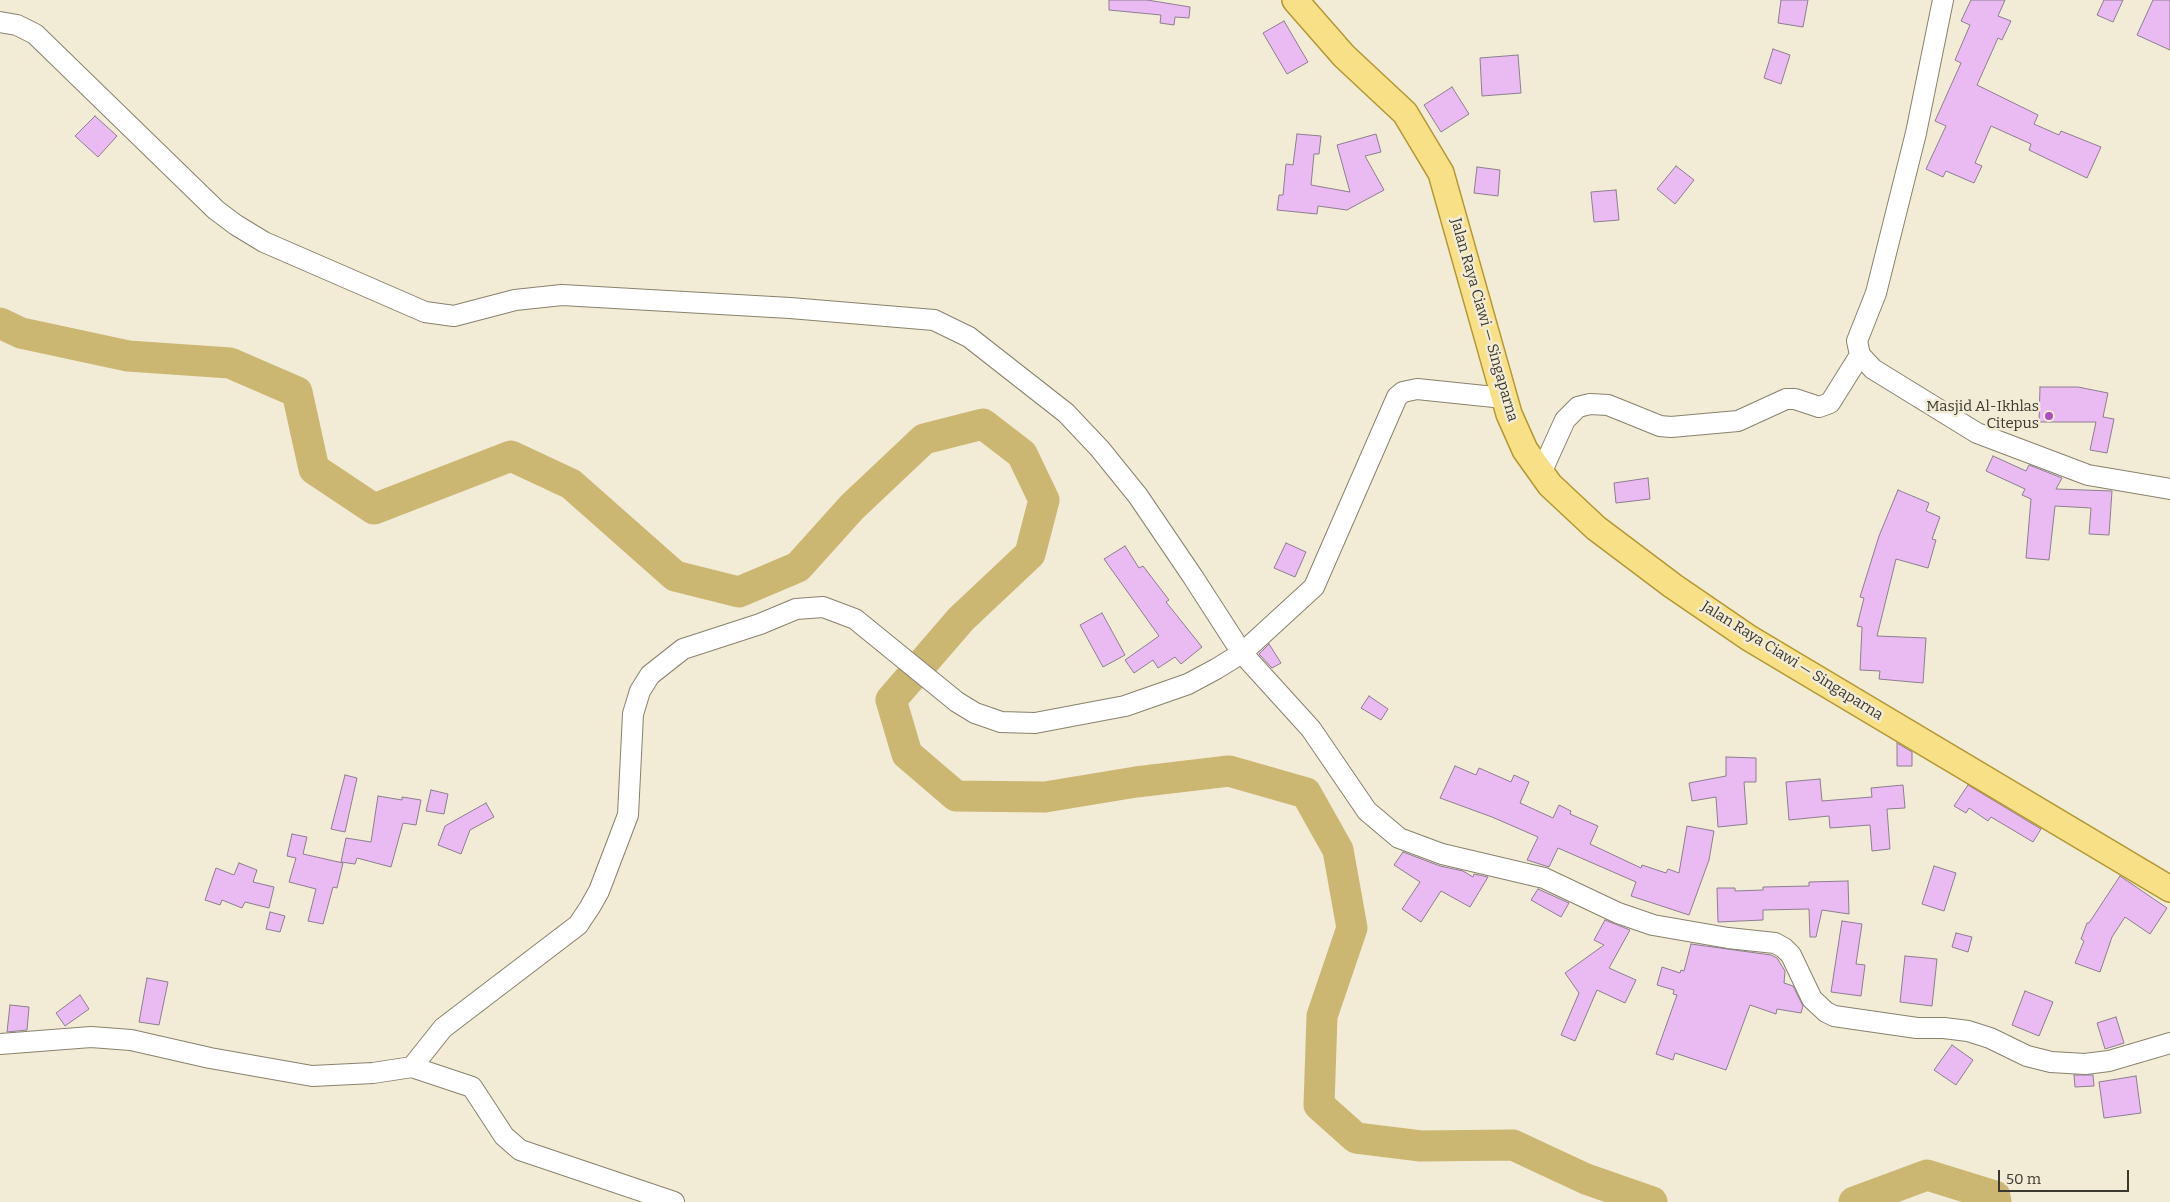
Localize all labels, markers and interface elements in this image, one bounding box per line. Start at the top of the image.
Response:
street label: Jalan Raya Ciawi — Singaparna [1446,216,1522,424]
place label: Masjid Al-Ikhlas Citepus [1926,398,2039,433]
marker: Masjid Al-Ikhlas Citepus [2043,410,2055,422]
street label: Jalan Raya Ciawi — Singaparna [1698,598,1886,724]
scale bar [2000,1160,2131,1192]
text: 50 m [2006,1170,2041,1188]

